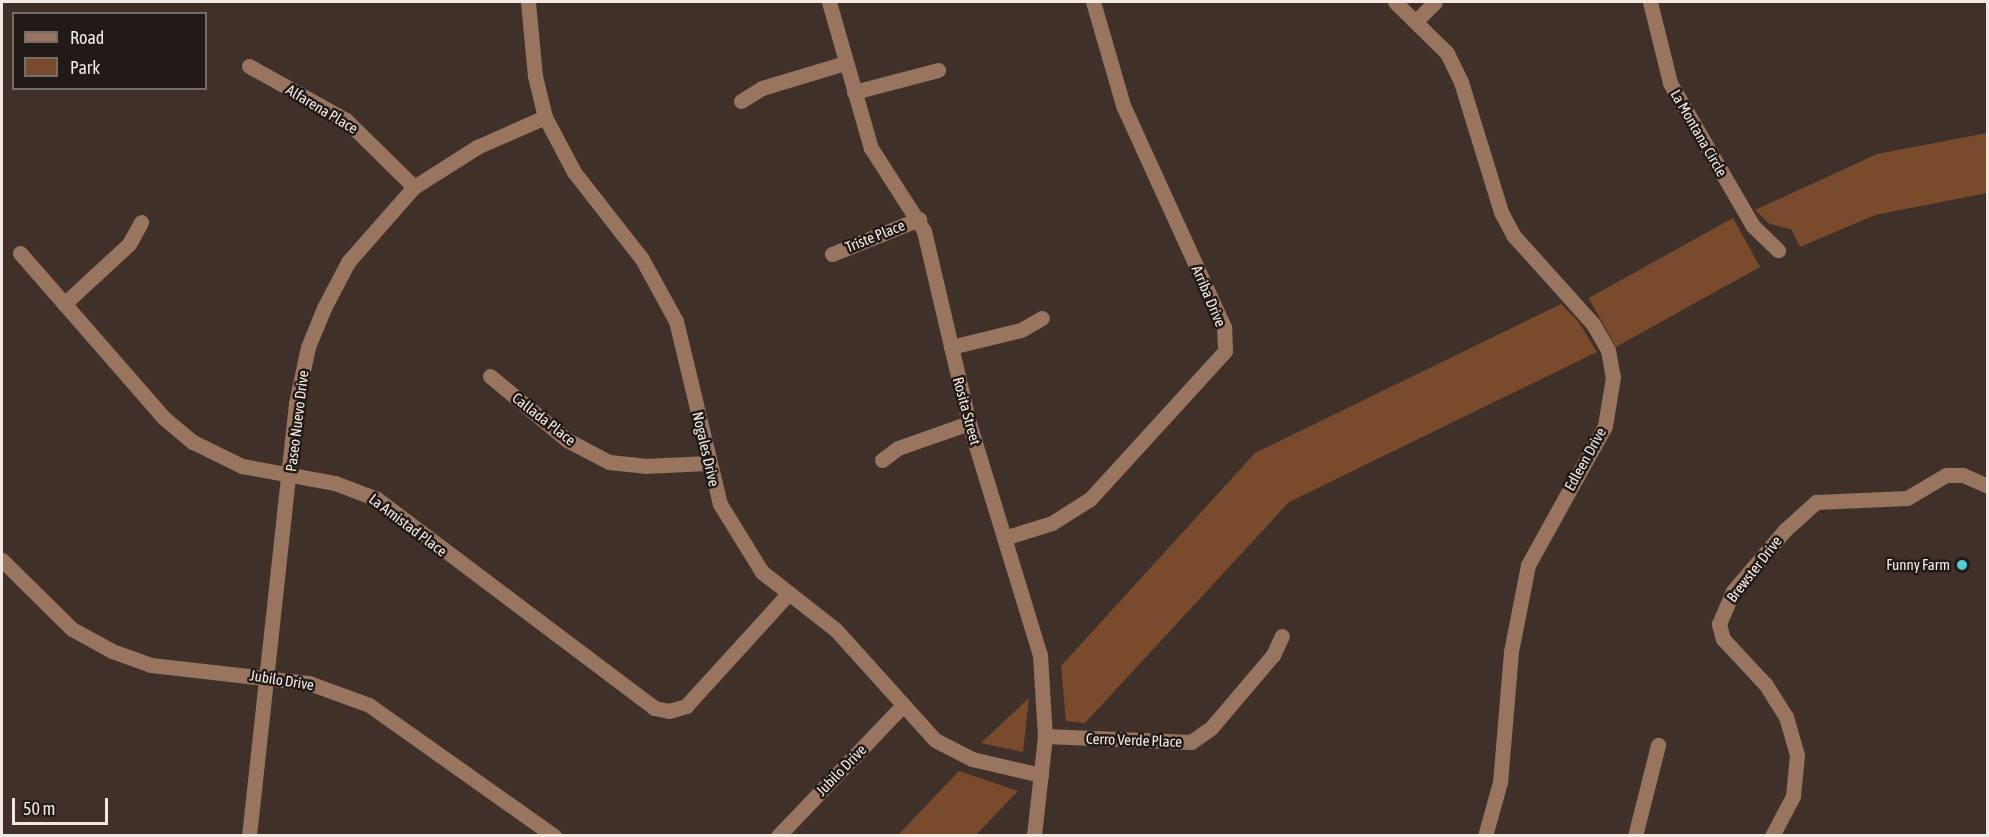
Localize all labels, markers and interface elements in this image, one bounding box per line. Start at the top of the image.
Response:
legend [12,12,207,90]
text: Road [70,27,104,48]
text: Park [70,57,100,78]
street label: Alfarena Place [283,81,361,137]
street label: La Montana Circle [1667,86,1731,180]
street label: Triste Place [843,216,907,256]
street label: Arriba Drive [1188,263,1230,329]
street label: Paseo Nuevo Drive [282,369,312,473]
street label: Rosita Street [949,375,985,447]
street label: Callada Place [509,389,579,449]
street label: Nogales Drive [689,410,723,488]
street label: Edleen Drive [1560,424,1610,494]
street label: La Amistad Place [366,490,450,560]
street label: Brewster Drive [1723,532,1785,606]
place label: Funny Farm [1886,556,1950,574]
marker: Funny Farm [1955,558,1969,572]
street label: Jubilo Drive [249,666,315,694]
street label: Cerro Verde Place [1086,729,1182,751]
street label: Jubilo Drive [812,740,870,800]
scale bar [15,786,111,824]
text: 50 m [23,798,55,819]

